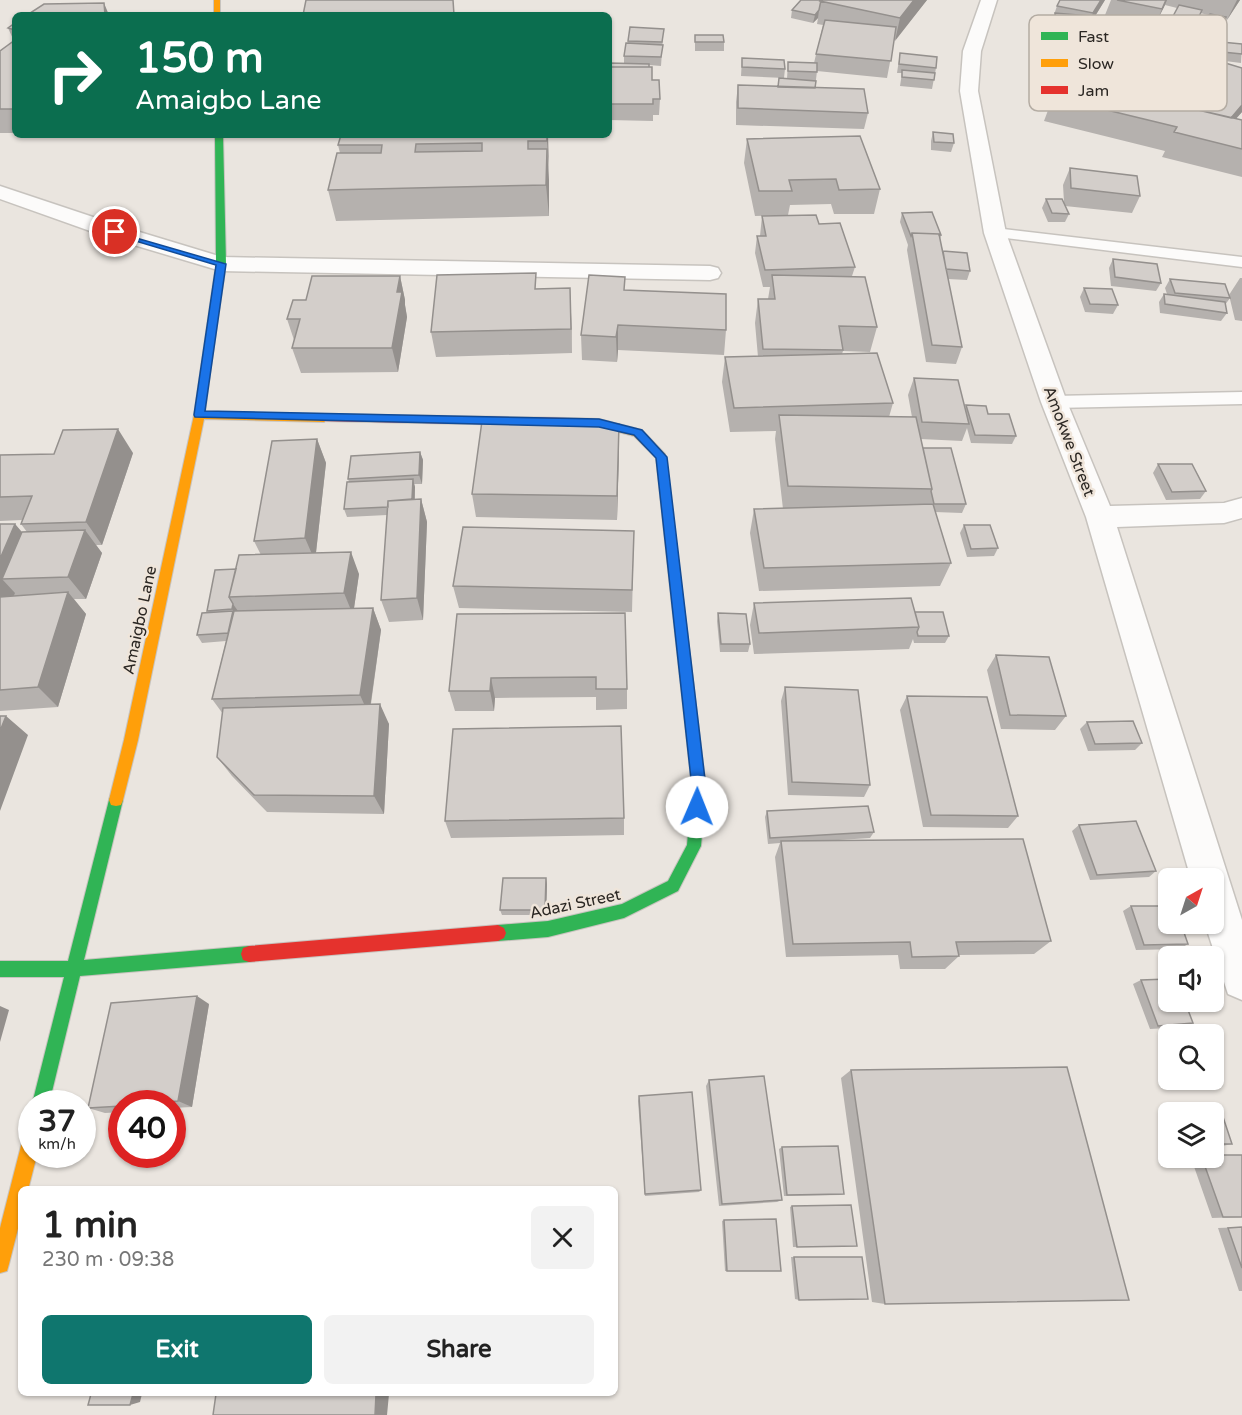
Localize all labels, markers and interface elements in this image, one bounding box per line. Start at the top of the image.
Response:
legend [1029,15,1227,111]
text: Fast [1078,27,1109,47]
text: 150 m [135,33,264,84]
icon: right [36,36,114,114]
text: Slow [1078,54,1114,74]
text: Jam [1078,81,1109,101]
text: Amaigbo Lane [135,84,322,117]
pin [89,206,140,257]
icon: arrive [98,215,131,248]
street label: Amokwe Street [1039,383,1099,499]
street label: Amaigbo Lane [119,564,161,676]
position arrow [665,775,729,839]
north arrow [1158,868,1224,934]
map controls [1158,868,1224,1168]
street label: Adazi Street [528,885,623,923]
button: sound [1158,946,1224,1012]
button: search [1158,1024,1224,1090]
speed limit sign: 40 [108,1090,186,1168]
button: layers [1158,1102,1224,1168]
text: 37 [38,1103,76,1140]
text: km/h [38,1135,76,1153]
text: 1 min [42,1204,138,1247]
button: close [531,1206,594,1269]
text: 230 m · 09:38 [42,1248,174,1272]
button: Exit [42,1315,312,1384]
button: Share [324,1315,594,1384]

